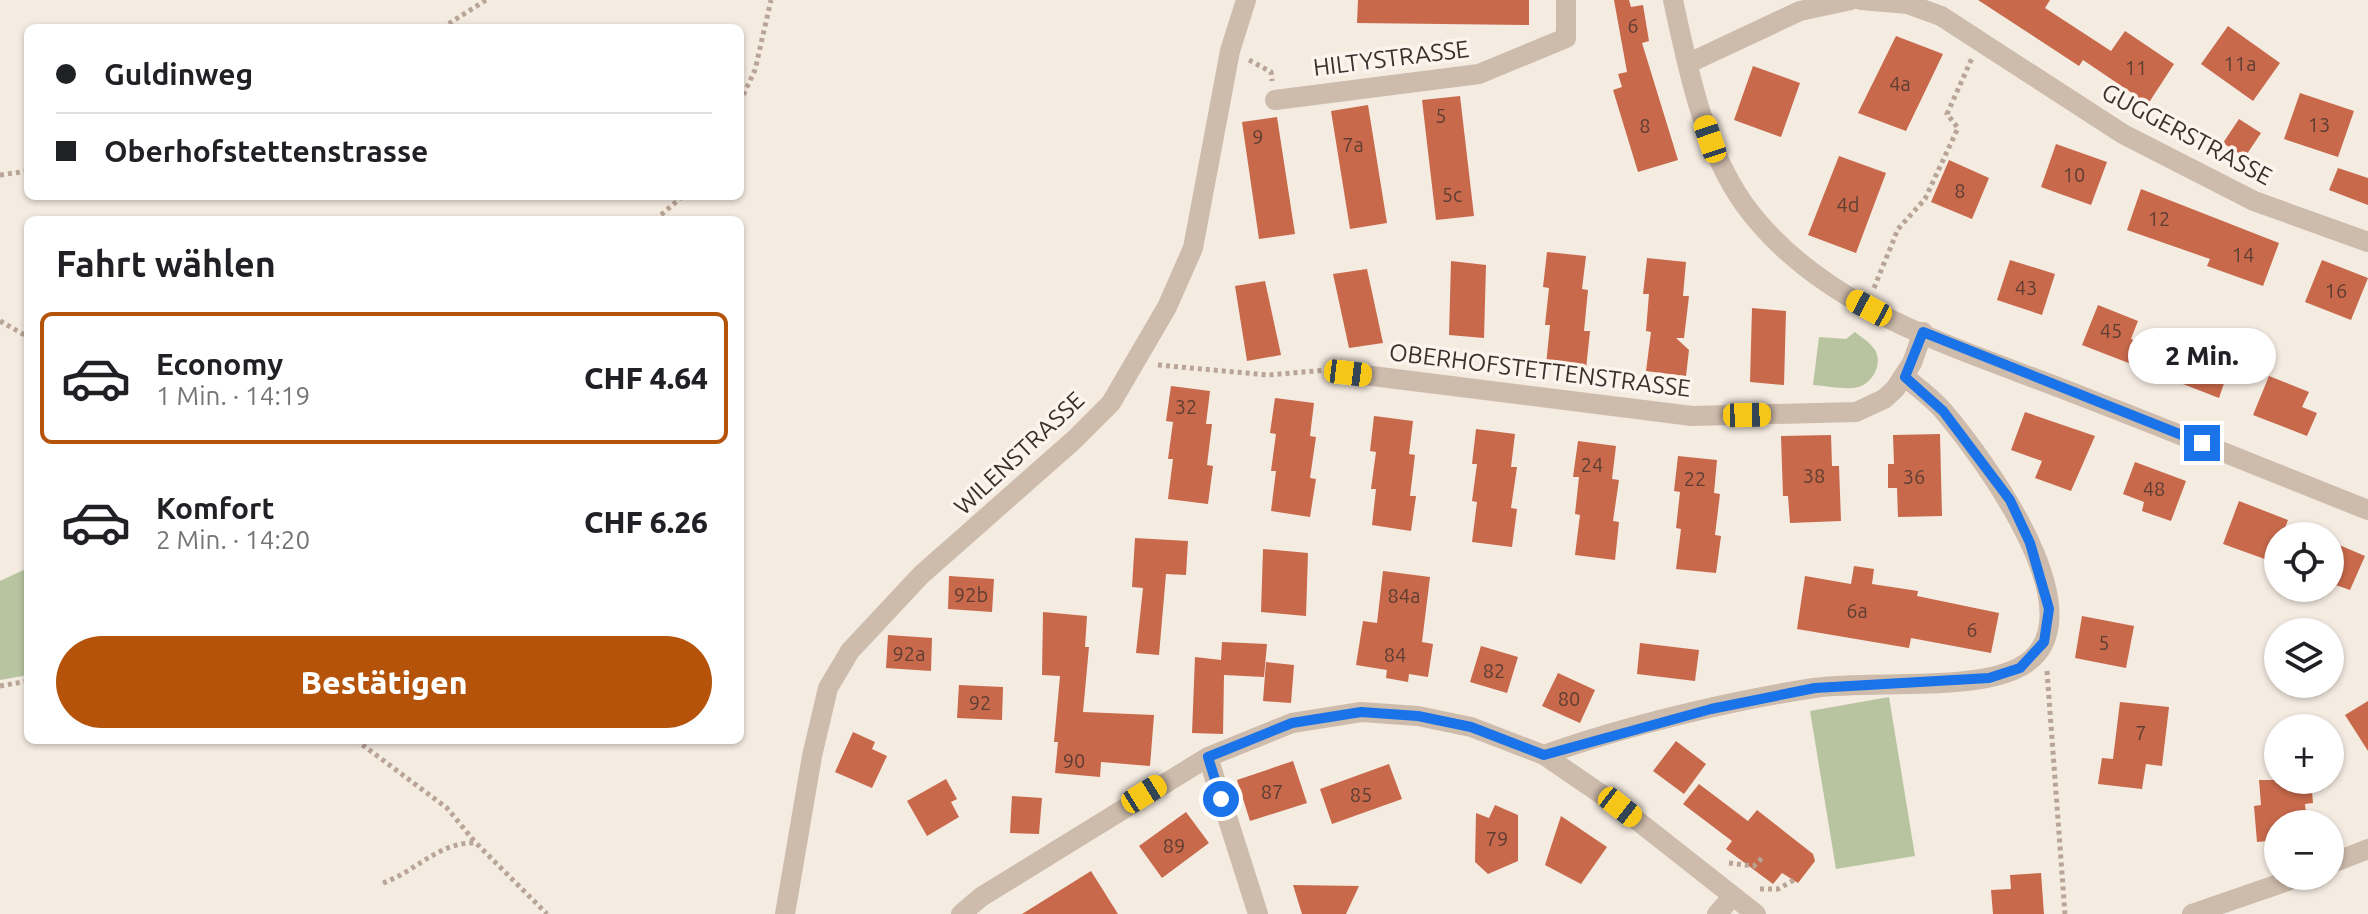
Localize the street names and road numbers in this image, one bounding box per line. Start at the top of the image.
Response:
street label: HILTYSTRASSE [1312,35,1470,81]
street label: GUGGERSTRASSE [2097,78,2277,190]
street label: OBERHOFSTETTENSTRASSE [1388,338,1692,402]
street label: WILENSTRASSE [949,386,1089,520]

